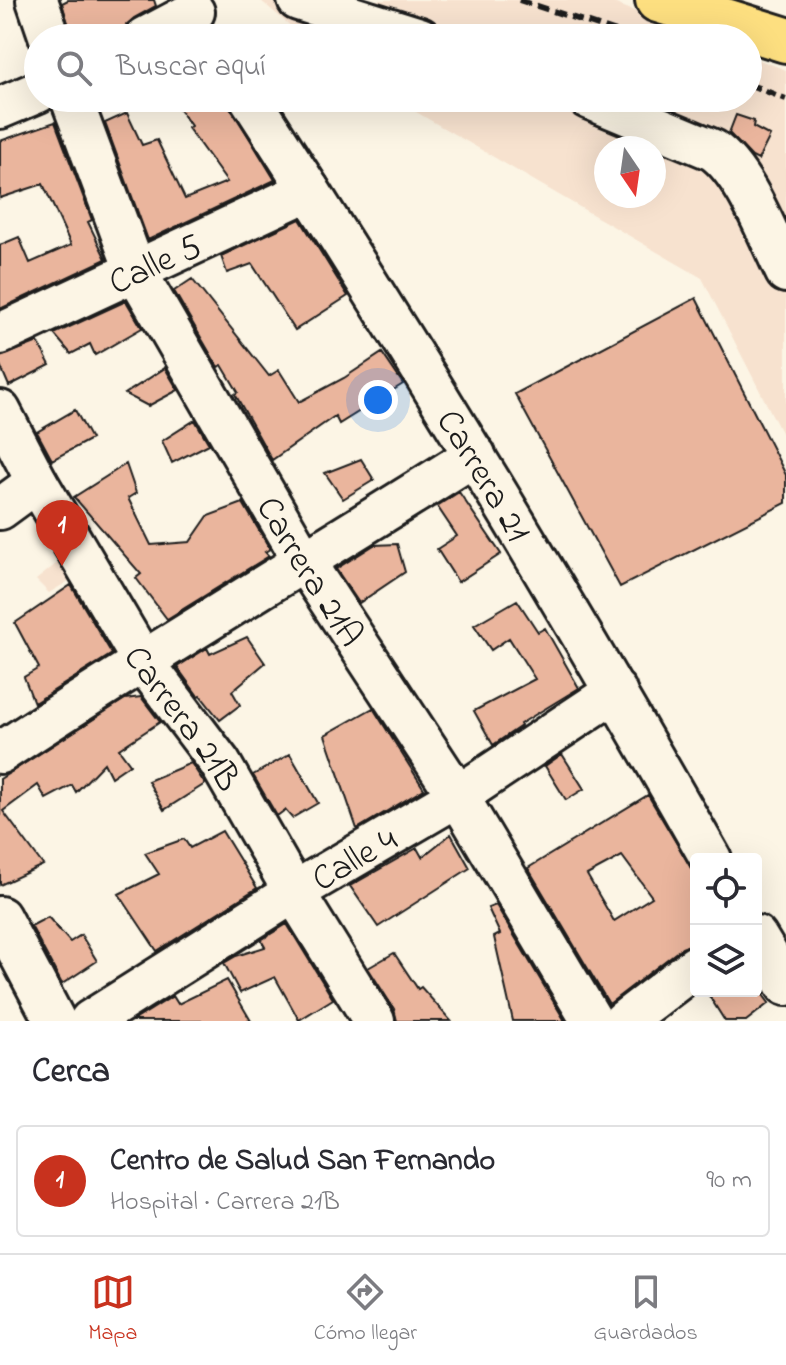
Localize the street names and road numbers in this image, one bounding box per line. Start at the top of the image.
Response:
street label: Calle 5 [101,222,211,311]
street label: Carrera 21 [421,400,542,553]
street label: Carrera 21A [241,487,375,659]
street label: Carrera 21B [108,637,253,802]
street label: Calle 4 [303,815,408,907]

